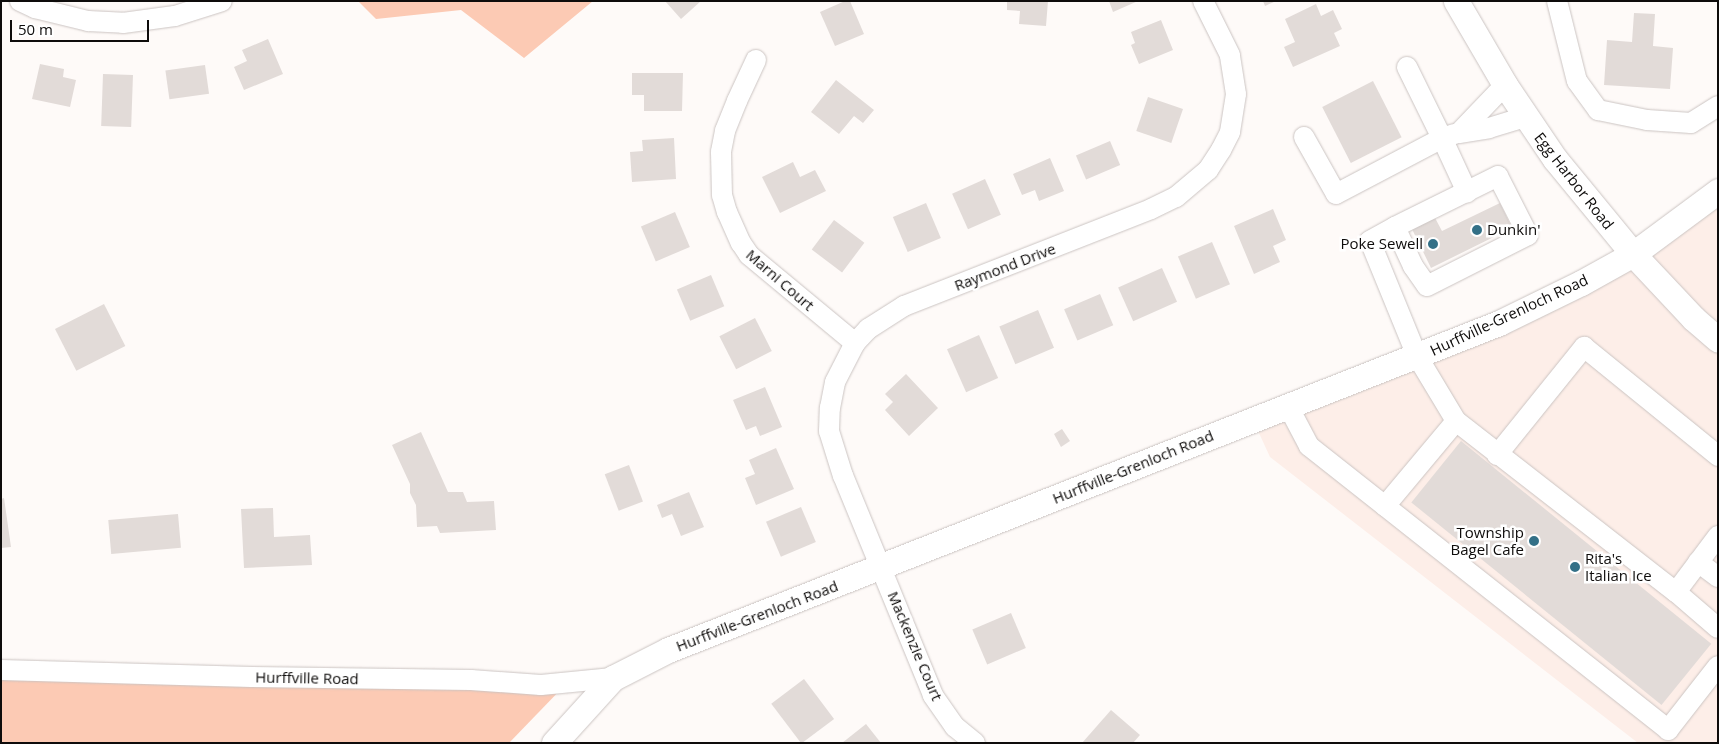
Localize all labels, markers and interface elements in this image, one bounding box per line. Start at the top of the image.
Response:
scale bar [12,10,151,42]
text: 50 m [18,19,53,39]
street label: Egg Harbor Road [1531,129,1617,233]
place label: Dunkin' [1487,221,1540,239]
marker: Dunkin' [1471,224,1483,236]
place label: Poke Sewell [1340,235,1423,253]
marker: Poke Sewell [1427,238,1439,250]
street label: Raymond Drive [952,239,1058,295]
street label: Marni Court [742,246,818,314]
street label: Hurffville-Grenloch Road [1427,270,1591,360]
street label: Hurffville-Grenloch Road [1050,426,1216,508]
place label: Township Bagel Cafe [1450,523,1524,558]
marker: Township Bagel Cafe [1528,535,1540,547]
place label: Rita's Italian Ice [1585,549,1652,584]
marker: Rita's Italian Ice [1569,561,1581,573]
street label: Hurffville-Grenloch Road [673,577,841,655]
street label: Mackenzie Court [884,589,946,703]
street label: Hurffville Road [255,668,359,688]

